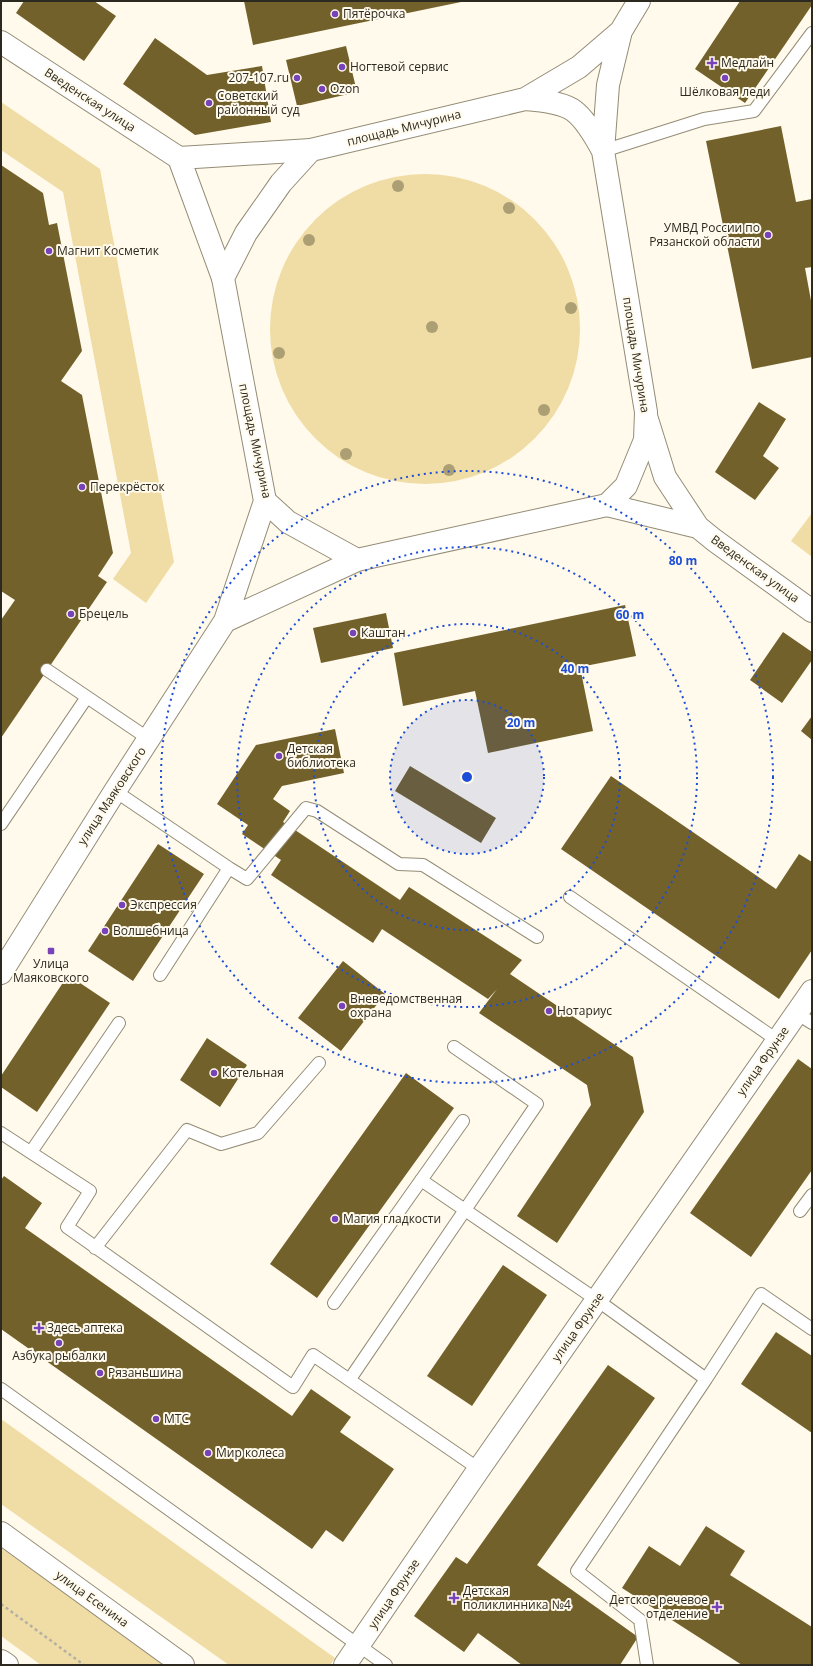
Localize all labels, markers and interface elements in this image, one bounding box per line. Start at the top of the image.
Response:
place label: Пятёрочка [343,5,405,22]
marker: Пятёрочка [330,9,340,19]
place label: Медлайн [721,54,774,71]
marker: Медлайн [706,57,718,69]
place label: Ногтевой сервис [350,58,449,75]
marker: Ногтевой сервис [337,62,347,72]
street label: Введенская улица [41,64,139,135]
place label: 207-107.ru [229,69,289,86]
marker: 207-107.ru [292,73,302,83]
marker: Шёлковая леди [720,73,730,83]
place label: Ozon [330,80,360,97]
place label: Шёлковая леди [680,83,770,100]
marker: Ozon [317,84,327,94]
place label: Советский районный суд [217,87,300,118]
marker: Советский районный суд [204,98,214,108]
street label: площадь Мичурина [345,105,463,150]
place label: УМВД России по Рязанской области [649,219,760,250]
marker: УМВД России по Рязанской области [763,230,773,240]
place label: Магнит Косметик [57,242,160,259]
marker: Магнит Косметик [44,246,54,256]
street label: площадь Мичурина [619,296,654,414]
street label: площадь Мичурина [235,382,276,500]
place label: Перекрёсток [90,478,165,495]
marker: Перекрёсток [77,482,87,492]
street label: Введенская улица [708,531,803,607]
text: 80 m [669,552,697,569]
place label: Брецель [79,605,129,622]
text: 60 m [616,606,644,623]
marker: Брецель [66,609,76,619]
place label: Каштан [361,624,406,641]
marker: Каштан [348,628,358,638]
text: 40 m [561,660,589,677]
text: 20 m [507,714,535,731]
place label: Детская библиотека [287,740,356,771]
street label: улица Маяковского [73,743,150,848]
marker: Детская библиотека [274,751,284,761]
centre of rings [460,770,474,784]
place label: Экспрессия [130,896,197,913]
marker: Экспрессия [117,900,127,910]
place label: Волшебница [113,922,189,939]
marker: Волшебница [100,926,110,936]
marker: Улица Маяковского [46,946,56,956]
place label: Улица Маяковского [13,955,89,986]
place label: Вневедомственная охрана [350,990,462,1021]
marker: Вневедомственная охрана [337,1001,347,1011]
place label: Нотариус [557,1002,612,1019]
marker: Нотариус [544,1006,554,1016]
street label: улица Фрунзе [732,1023,793,1099]
place label: Котельная [222,1064,284,1081]
marker: Котельная [209,1068,219,1078]
place label: Магия гладкости [343,1210,441,1227]
marker: Магия гладкости [330,1214,340,1224]
street label: улица Фрунзе [547,1289,608,1365]
place label: Здесь аптека [47,1319,123,1336]
marker: Здесь аптека [34,1323,44,1333]
marker: Азбука рыбалки [54,1338,64,1348]
place label: Азбука рыбалки [12,1347,106,1364]
place label: Рязаньшина [108,1364,182,1381]
marker: Рязаньшина [95,1368,105,1378]
place label: МТС [164,1410,189,1427]
marker: МТС [151,1414,161,1424]
place label: Мир колеса [216,1444,284,1461]
marker: Мир колеса [203,1448,213,1458]
street label: улица Фрунзе [364,1555,423,1632]
street label: улица Есенина [52,1566,132,1631]
place label: Детская поликлинника №4 [463,1582,571,1613]
place label: Детское речевое отделение [609,1591,708,1622]
marker: Детская поликлинника №4 [448,1592,460,1604]
marker: Детское речевое отделение [711,1601,723,1613]

